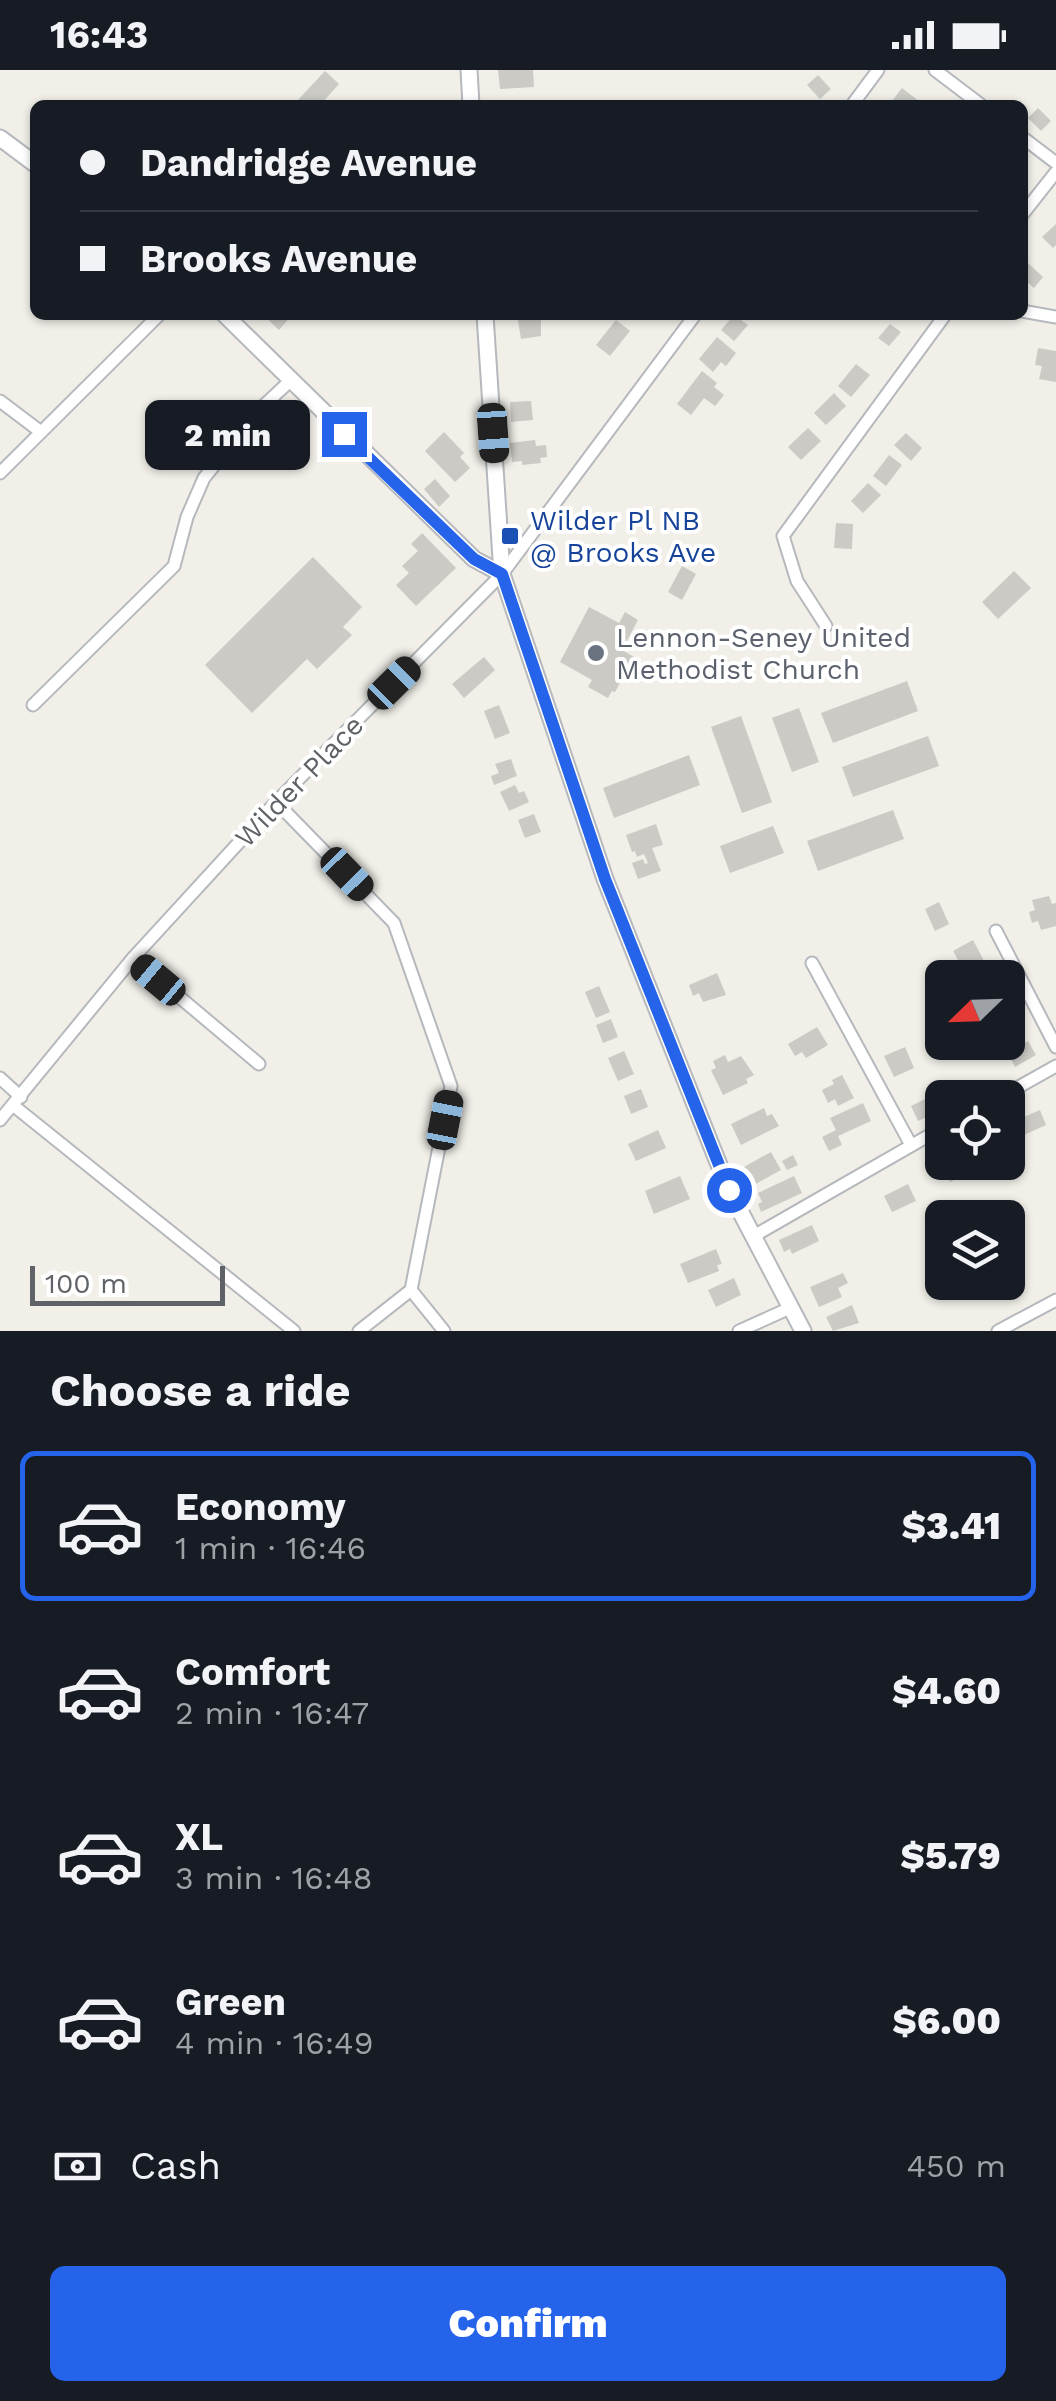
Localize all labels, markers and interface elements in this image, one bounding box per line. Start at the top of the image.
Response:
text: 16:43 [50,13,148,57]
text: Dandridge Avenue [140,141,477,185]
text: Brooks Avenue [140,237,417,281]
callout: 2 min [144,399,309,469]
car [476,402,510,464]
route end [322,412,367,457]
text: 2 min [184,416,271,454]
place label: Wilder Pl NB @ Brooks Ave [530,504,716,569]
marker: Wilder Pl NB @ Brooks Ave [499,525,521,547]
place label: Lennon-Seney United Methodist Church [616,621,911,686]
marker: Lennon-Seney United Methodist Church [585,642,607,664]
car [362,651,426,715]
street label: Wilder Place [228,709,370,854]
car [315,842,379,906]
car [125,949,191,1011]
north arrow [925,960,1025,1060]
map controls [925,960,1025,1300]
button: locate [925,1080,1025,1180]
car [425,1088,465,1152]
route start [707,1168,752,1213]
button: layers [925,1200,1025,1300]
scale bar [30,1261,225,1306]
text: 100 m [45,1267,127,1300]
text: Choose a ride [50,1364,350,1417]
icon: car [55,1481,145,1571]
text: Economy [175,1485,346,1529]
text: $3.41 [901,1504,1001,1548]
text: 1 min · 16:46 [175,1529,366,1567]
icon: car [55,1646,145,1736]
text: Comfort [175,1650,330,1694]
text: $4.60 [892,1669,1001,1713]
text: 2 min · 16:47 [175,1694,369,1732]
icon: car [55,1811,145,1901]
text: XL [175,1815,223,1859]
text: $5.79 [900,1834,1001,1878]
text: 3 min · 16:48 [175,1859,372,1897]
icon: car [55,1976,145,2066]
text: Green [175,1980,286,2024]
text: $6.00 [892,1999,1001,2043]
text: 4 min · 16:49 [175,2024,373,2062]
icon: cash [50,2139,105,2194]
text: Cash [130,2144,221,2188]
text: 450 m [907,2147,1006,2185]
button: Confirm [50,2266,1006,2381]

